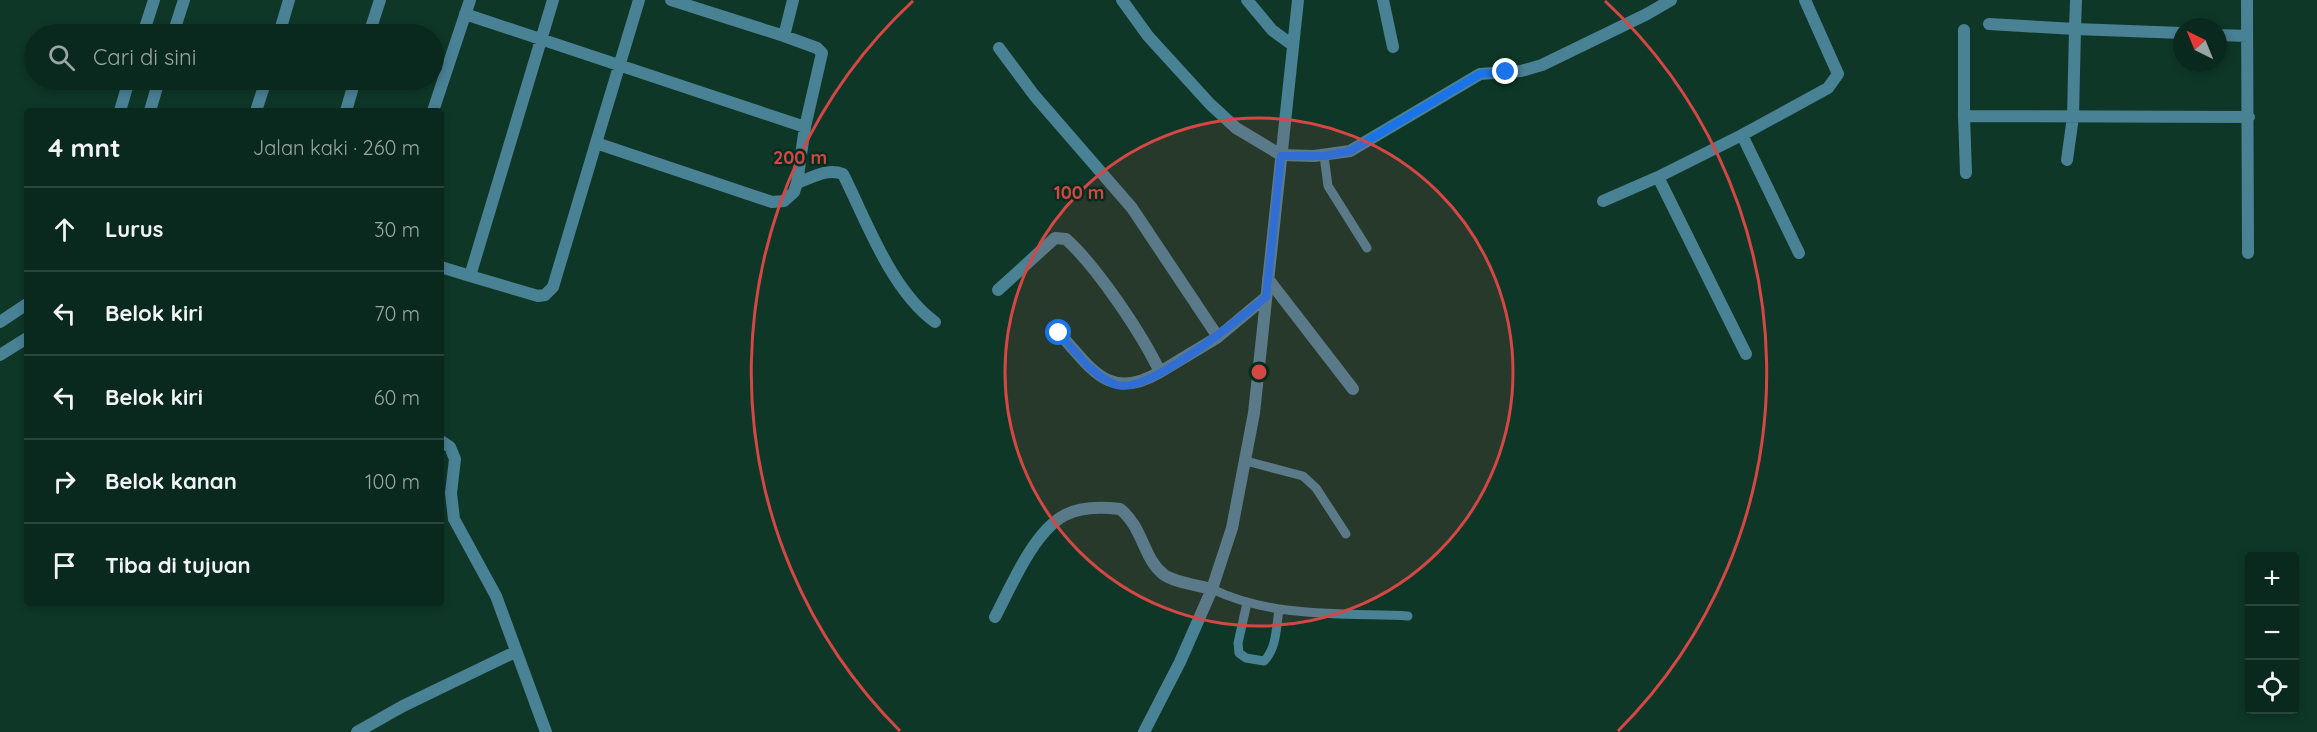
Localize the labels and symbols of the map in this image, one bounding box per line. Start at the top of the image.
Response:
north arrow [2173,18,2227,72]
route end [1492,58,1518,84]
text: 200 m [773,146,827,169]
text: 100 m [1054,181,1104,204]
route start [1045,319,1071,345]
centre of rings [1249,362,1269,382]

